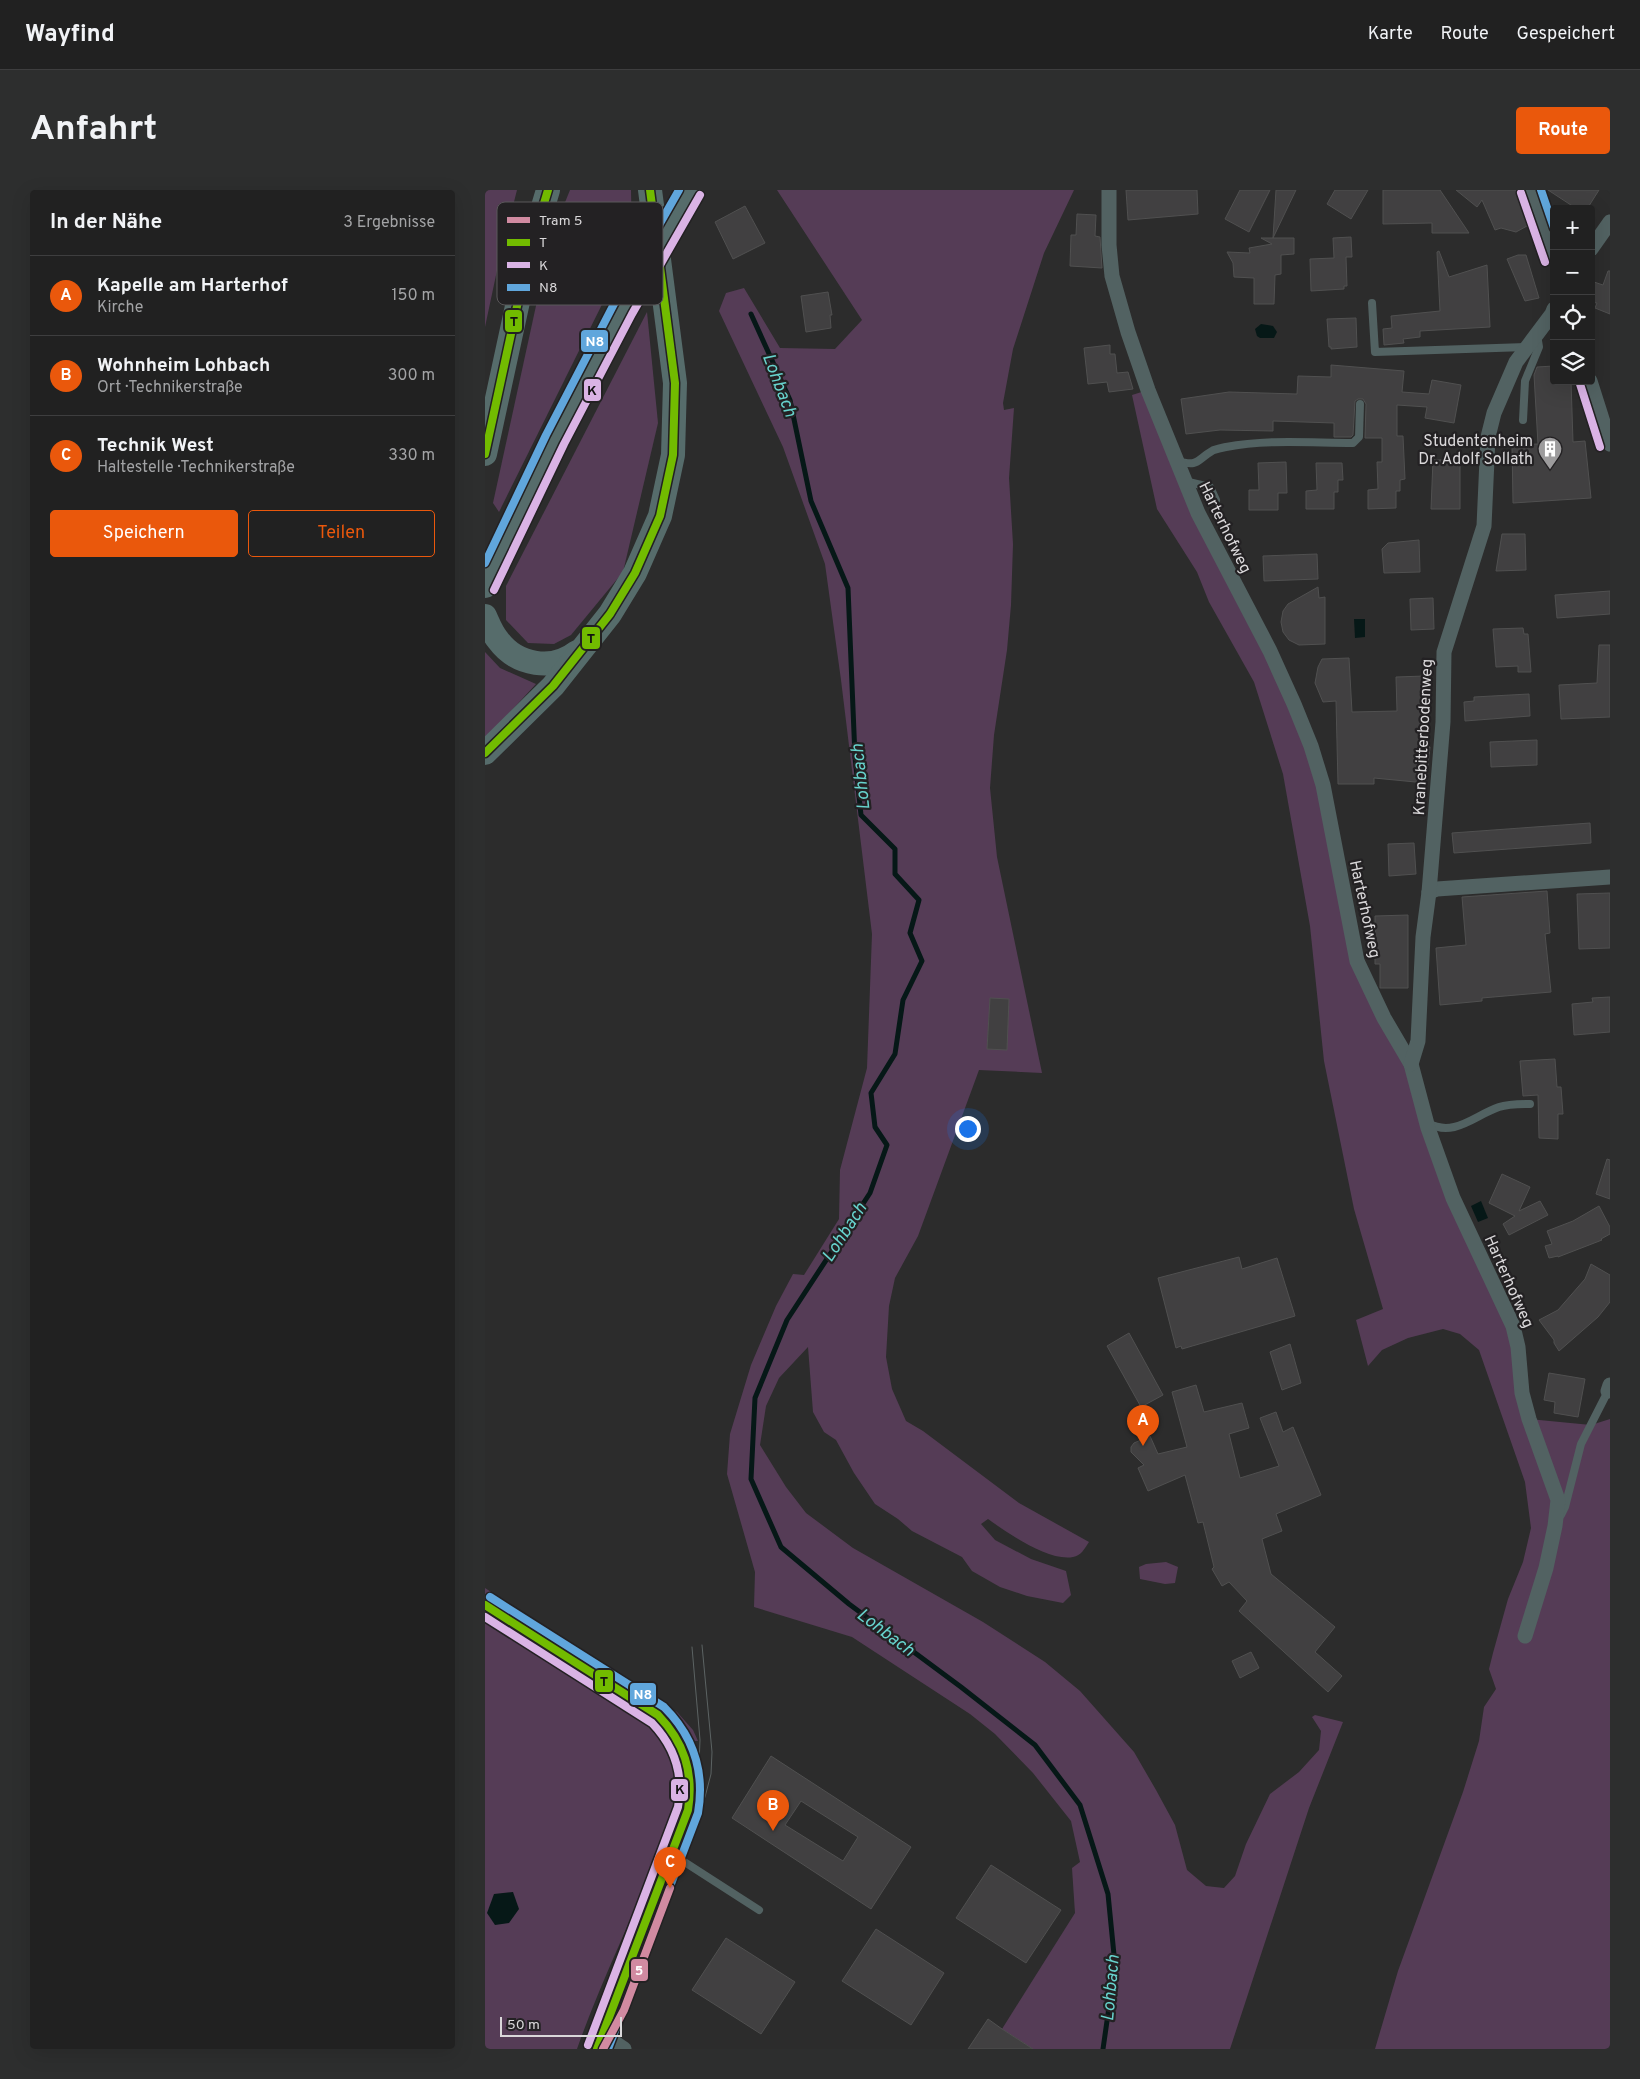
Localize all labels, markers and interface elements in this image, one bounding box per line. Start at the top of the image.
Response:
text: Wayfind [25,20,115,50]
text: Karte [1368,23,1413,46]
text: Route [1441,23,1489,46]
text: Gespeichert [1517,23,1615,46]
button: Route [1516,107,1610,154]
text: Anfahrt [30,108,157,152]
legend [497,202,663,305]
map controls [1550,205,1595,385]
button: + [1550,205,1595,250]
text: In der Nähe [50,209,162,236]
text: 3 Ergebnisse [343,213,435,233]
text: Tram 5 [539,213,583,230]
text: T [539,235,547,252]
button: − [1550,250,1595,295]
text: K [539,258,548,275]
text: Kapelle am Harterhof [97,274,288,298]
text: N8 [539,280,557,297]
text: A [60,286,72,306]
text: 150 m [392,286,435,306]
button: locate [1550,295,1595,340]
text: Kirche [97,298,143,318]
line badge: T [504,309,523,333]
text: T [510,314,518,331]
line badge: N8 [580,329,609,353]
text: N8 [586,334,604,351]
button: layers [1550,340,1595,385]
water label: Lohbach [756,350,801,421]
text: Wohnheim Lohbach [97,354,270,378]
text: B [60,366,72,386]
text: 300 m [388,366,435,386]
text: Ort · Technikerstraße [97,378,243,398]
line badge: K [583,378,602,402]
text: K [587,383,597,400]
place label: Studentenheim Dr. Adolf Sollath [1418,432,1533,470]
text: Technik West [97,434,214,458]
building icon: Studentenheim Dr. Adolf Sollath [1537,436,1563,470]
text: C [61,446,71,466]
text: 330 m [388,446,435,466]
text: Haltestelle · Technikerstraße [97,458,295,478]
street label: Harterhofweg [1193,479,1255,577]
button: Speichern [50,510,238,557]
button: Teilen [248,510,435,557]
line badge: T [581,626,601,650]
text: T [587,631,595,648]
street label: Kranebitterbodenweg [1410,658,1438,816]
water label: Lohbach [847,742,876,811]
street label: Harterhofweg [1344,859,1384,960]
your location [955,1116,981,1142]
water label: Lohbach [817,1198,873,1267]
street label: Harterhofweg [1479,1232,1538,1331]
pin: A [1127,1405,1159,1446]
water label: Lohbach [852,1604,919,1663]
line badge: T [594,1669,614,1693]
text: T [600,1674,608,1691]
line badge: N8 [629,1682,657,1706]
text: N8 [634,1687,652,1704]
line badge: K [670,1778,689,1802]
text: K [675,1782,685,1799]
pin: B [757,1790,789,1831]
pin: C [654,1847,686,1888]
water label: Lohbach [1097,1954,1126,2022]
line badge: 5 [630,1958,649,1982]
text: 5 [635,1963,643,1980]
scale bar [500,2014,623,2037]
text: 50 m [507,2017,540,2034]

